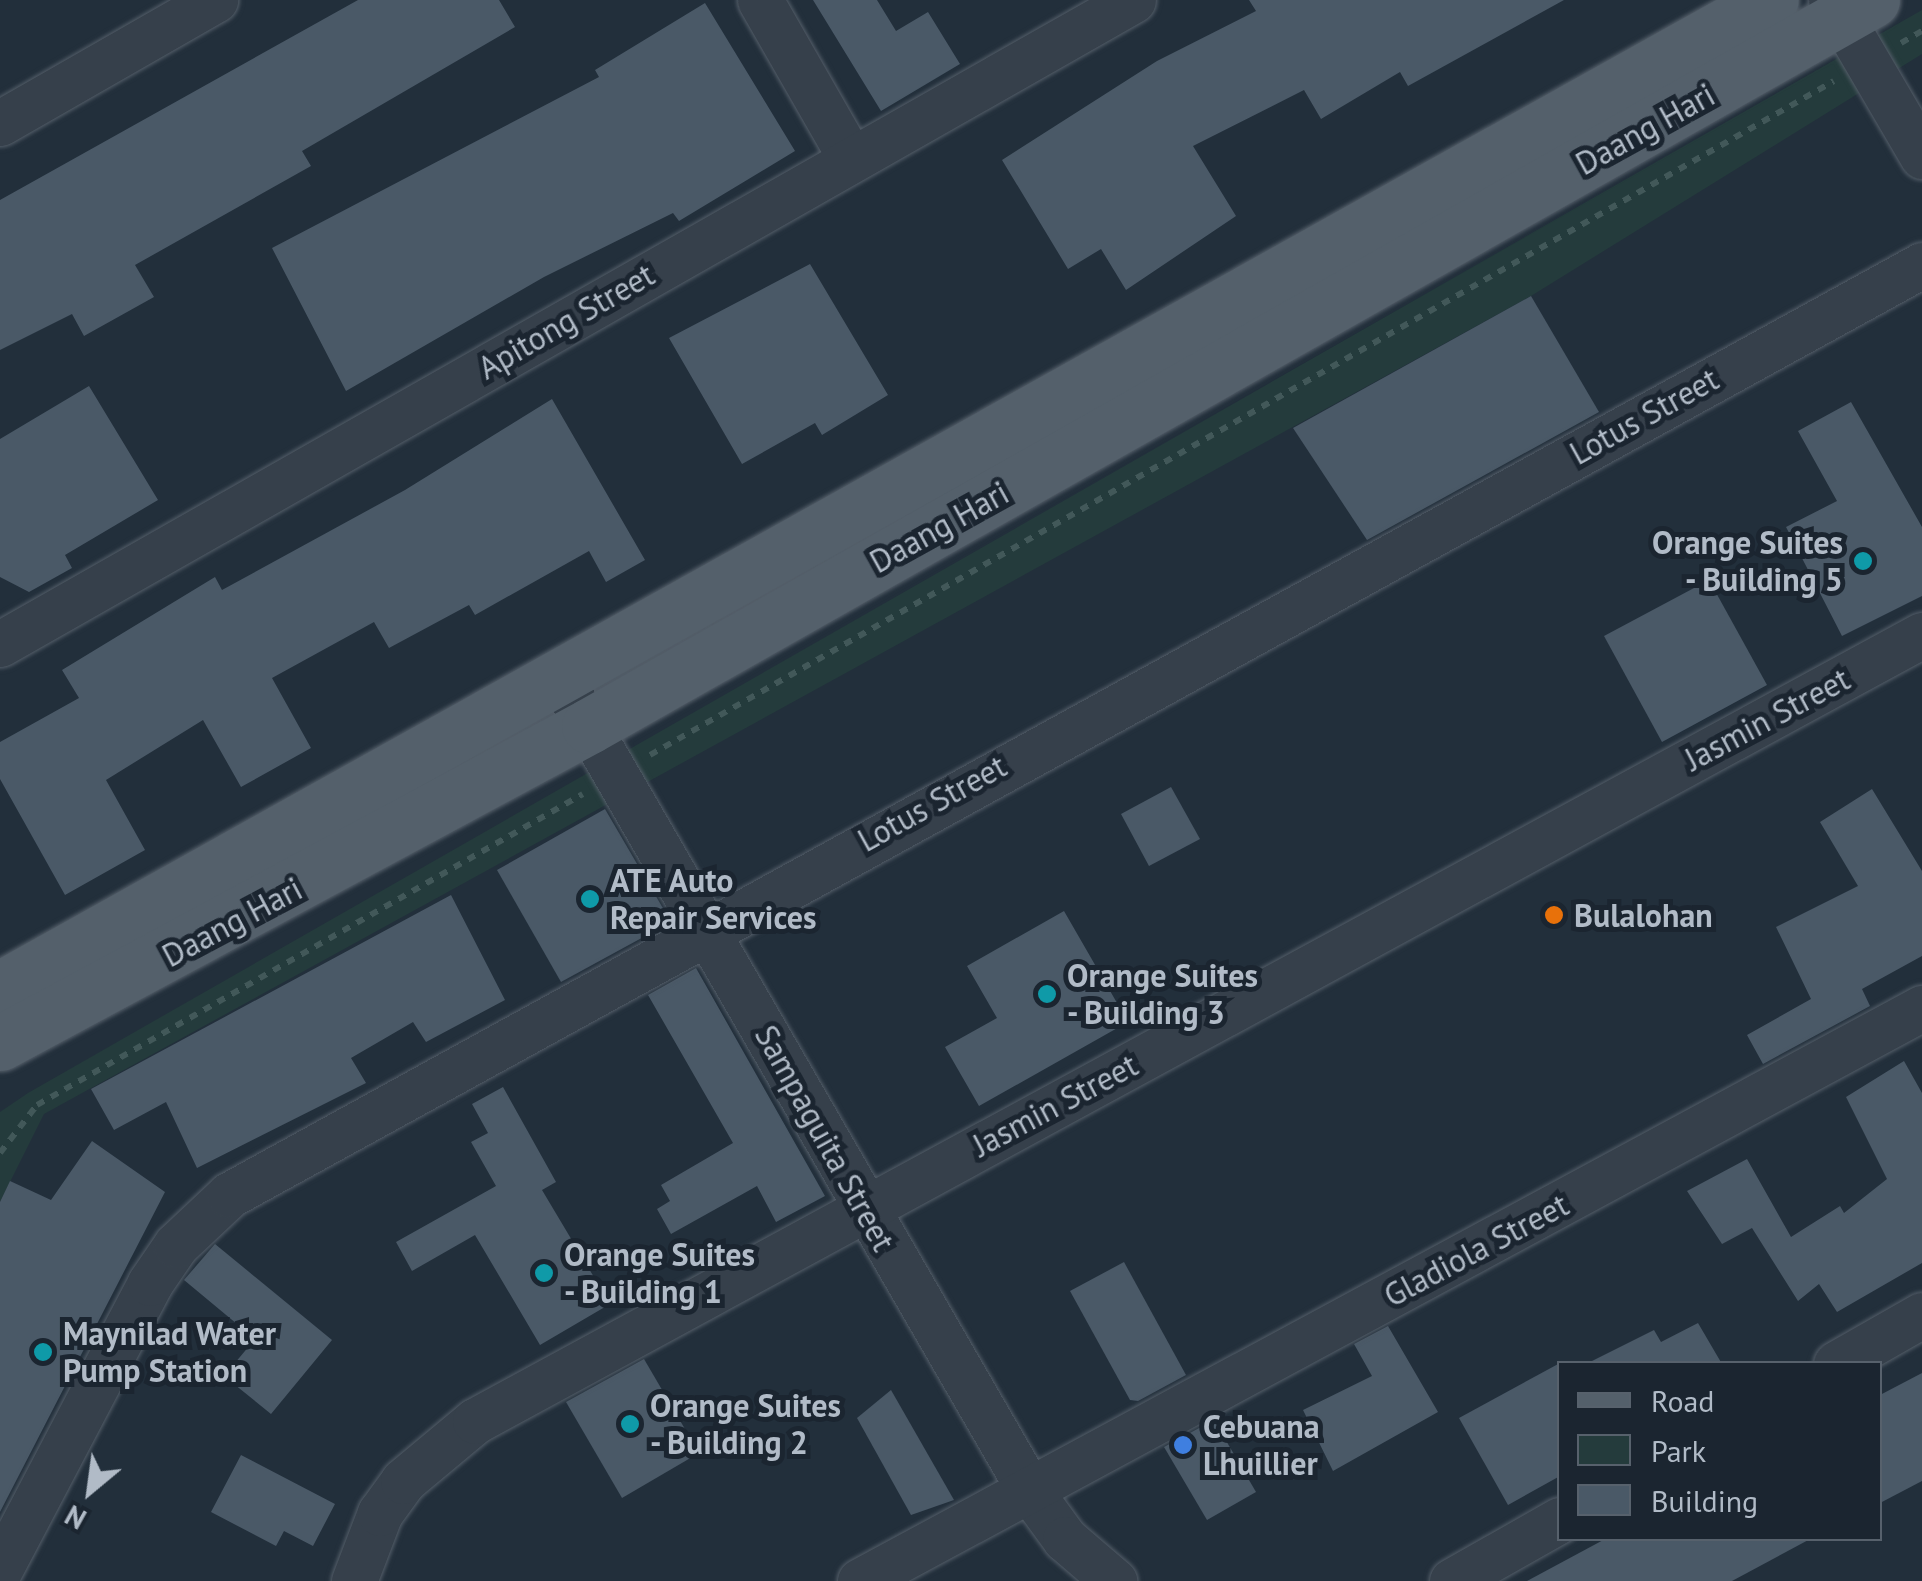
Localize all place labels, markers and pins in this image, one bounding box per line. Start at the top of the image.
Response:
place label: Orange Suites - Building 5 [1652,524,1843,599]
marker: Orange Suites - Building 5 [1852,550,1874,572]
place label: ATE Auto Repair Services [610,862,816,937]
marker: ATE Auto Repair Services [579,888,601,910]
place label: Bulalohan [1574,896,1713,934]
marker: Bulalohan [1543,904,1565,926]
place label: Orange Suites - Building 3 [1067,957,1258,1032]
marker: Orange Suites - Building 3 [1036,983,1058,1005]
place label: Orange Suites - Building 1 [564,1236,755,1311]
marker: Orange Suites - Building 1 [533,1262,555,1284]
place label: Maynilad Water Pump Station [63,1315,277,1390]
marker: Maynilad Water Pump Station [32,1341,54,1363]
place label: Orange Suites - Building 2 [650,1387,841,1462]
place label: Cebuana Lhuillier [1203,1408,1320,1483]
marker: Orange Suites - Building 2 [619,1413,641,1435]
marker: Cebuana Lhuillier [1172,1434,1194,1456]

